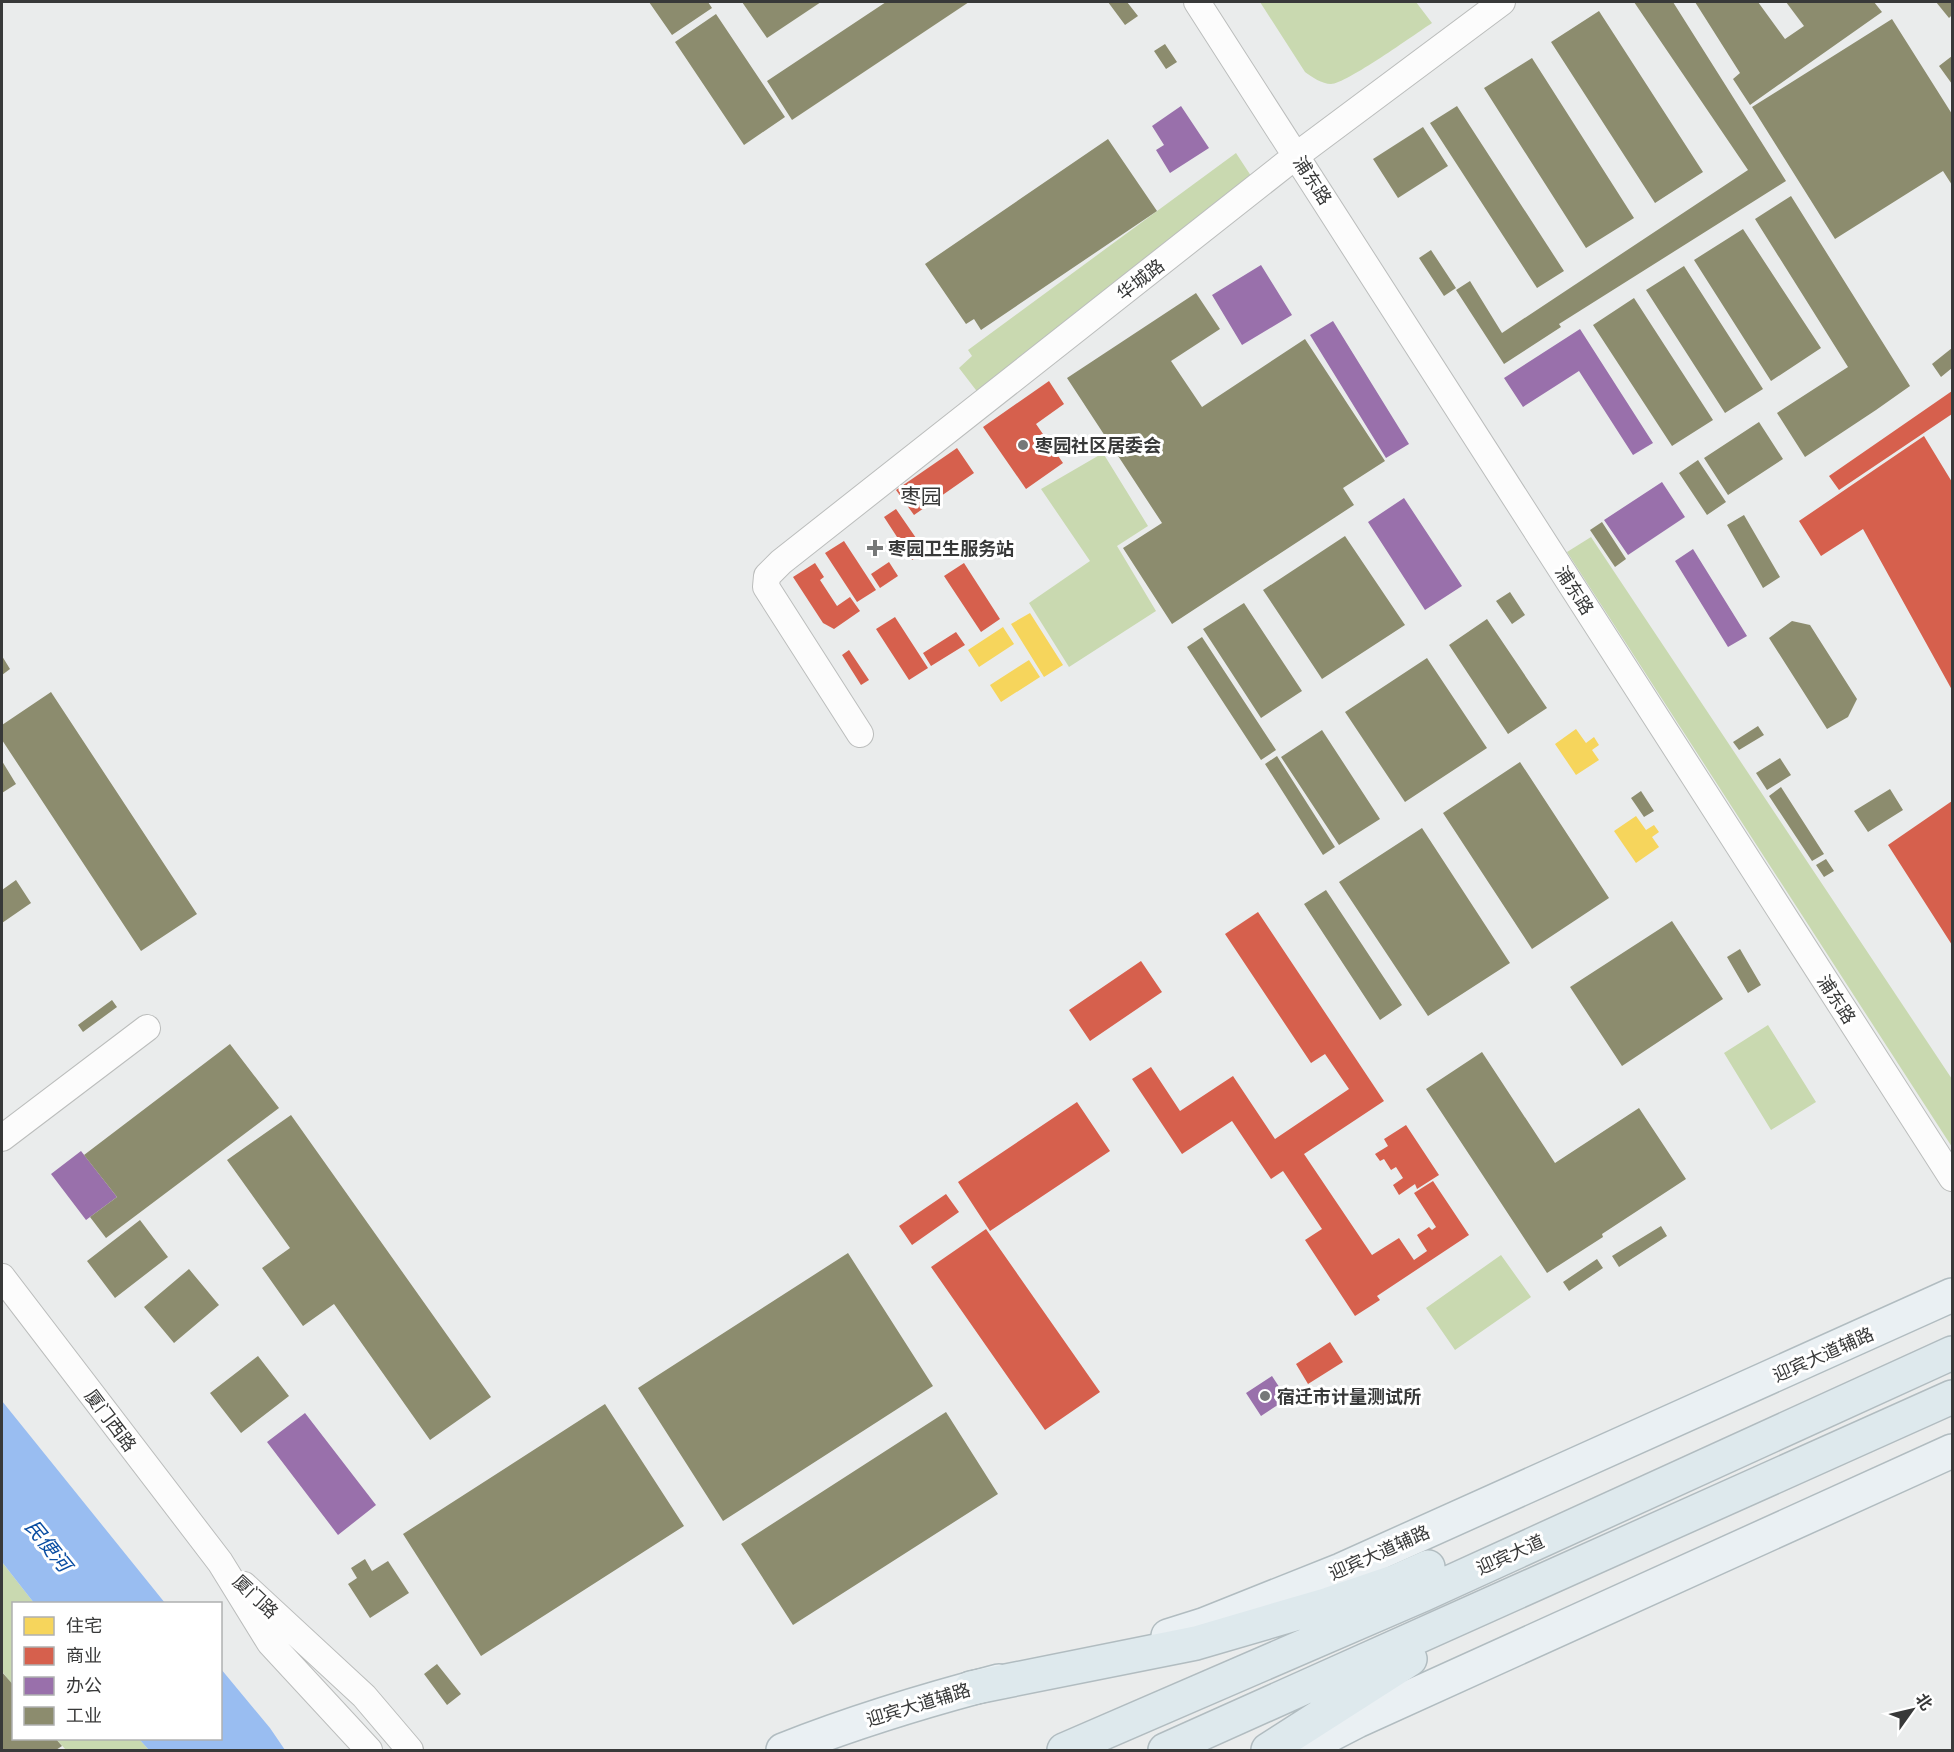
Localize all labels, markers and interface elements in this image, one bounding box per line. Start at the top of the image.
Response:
street label: 浦东路 [1289,151,1337,209]
street label: 华城路 [1112,254,1168,304]
place label: 枣园社区居委会 [1035,434,1161,456]
marker: 枣园社区居委会 [1016,438,1030,452]
district label: 枣园 [900,483,942,508]
place label: 枣园卫生服务站 [888,537,1014,559]
marker: 枣园卫生服务站 [866,539,884,557]
street label: 浦东路 [1551,561,1599,619]
street label: 浦东路 [1813,970,1861,1028]
street label: 迎宾大道辅路 [1769,1322,1877,1386]
street label: 厦门西路 [81,1385,141,1455]
place label: 宿迁市计量测试所 [1277,1385,1421,1407]
marker: 宿迁市计量测试所 [1258,1389,1272,1403]
water label: 民便河 [21,1514,80,1579]
street label: 迎宾大道辅路 [1325,1520,1433,1584]
street label: 迎宾大道 [1473,1529,1547,1579]
street label: 厦门路 [229,1570,283,1622]
legend [12,1602,222,1740]
text: 住宅 [66,1614,102,1636]
text: 商业 [66,1644,102,1666]
text: 办公 [66,1674,102,1696]
street label: 迎宾大道辅路 [863,1678,973,1730]
north arrow [1882,1680,1942,1740]
text: 北 [1912,1689,1937,1713]
text: 工业 [66,1704,102,1726]

